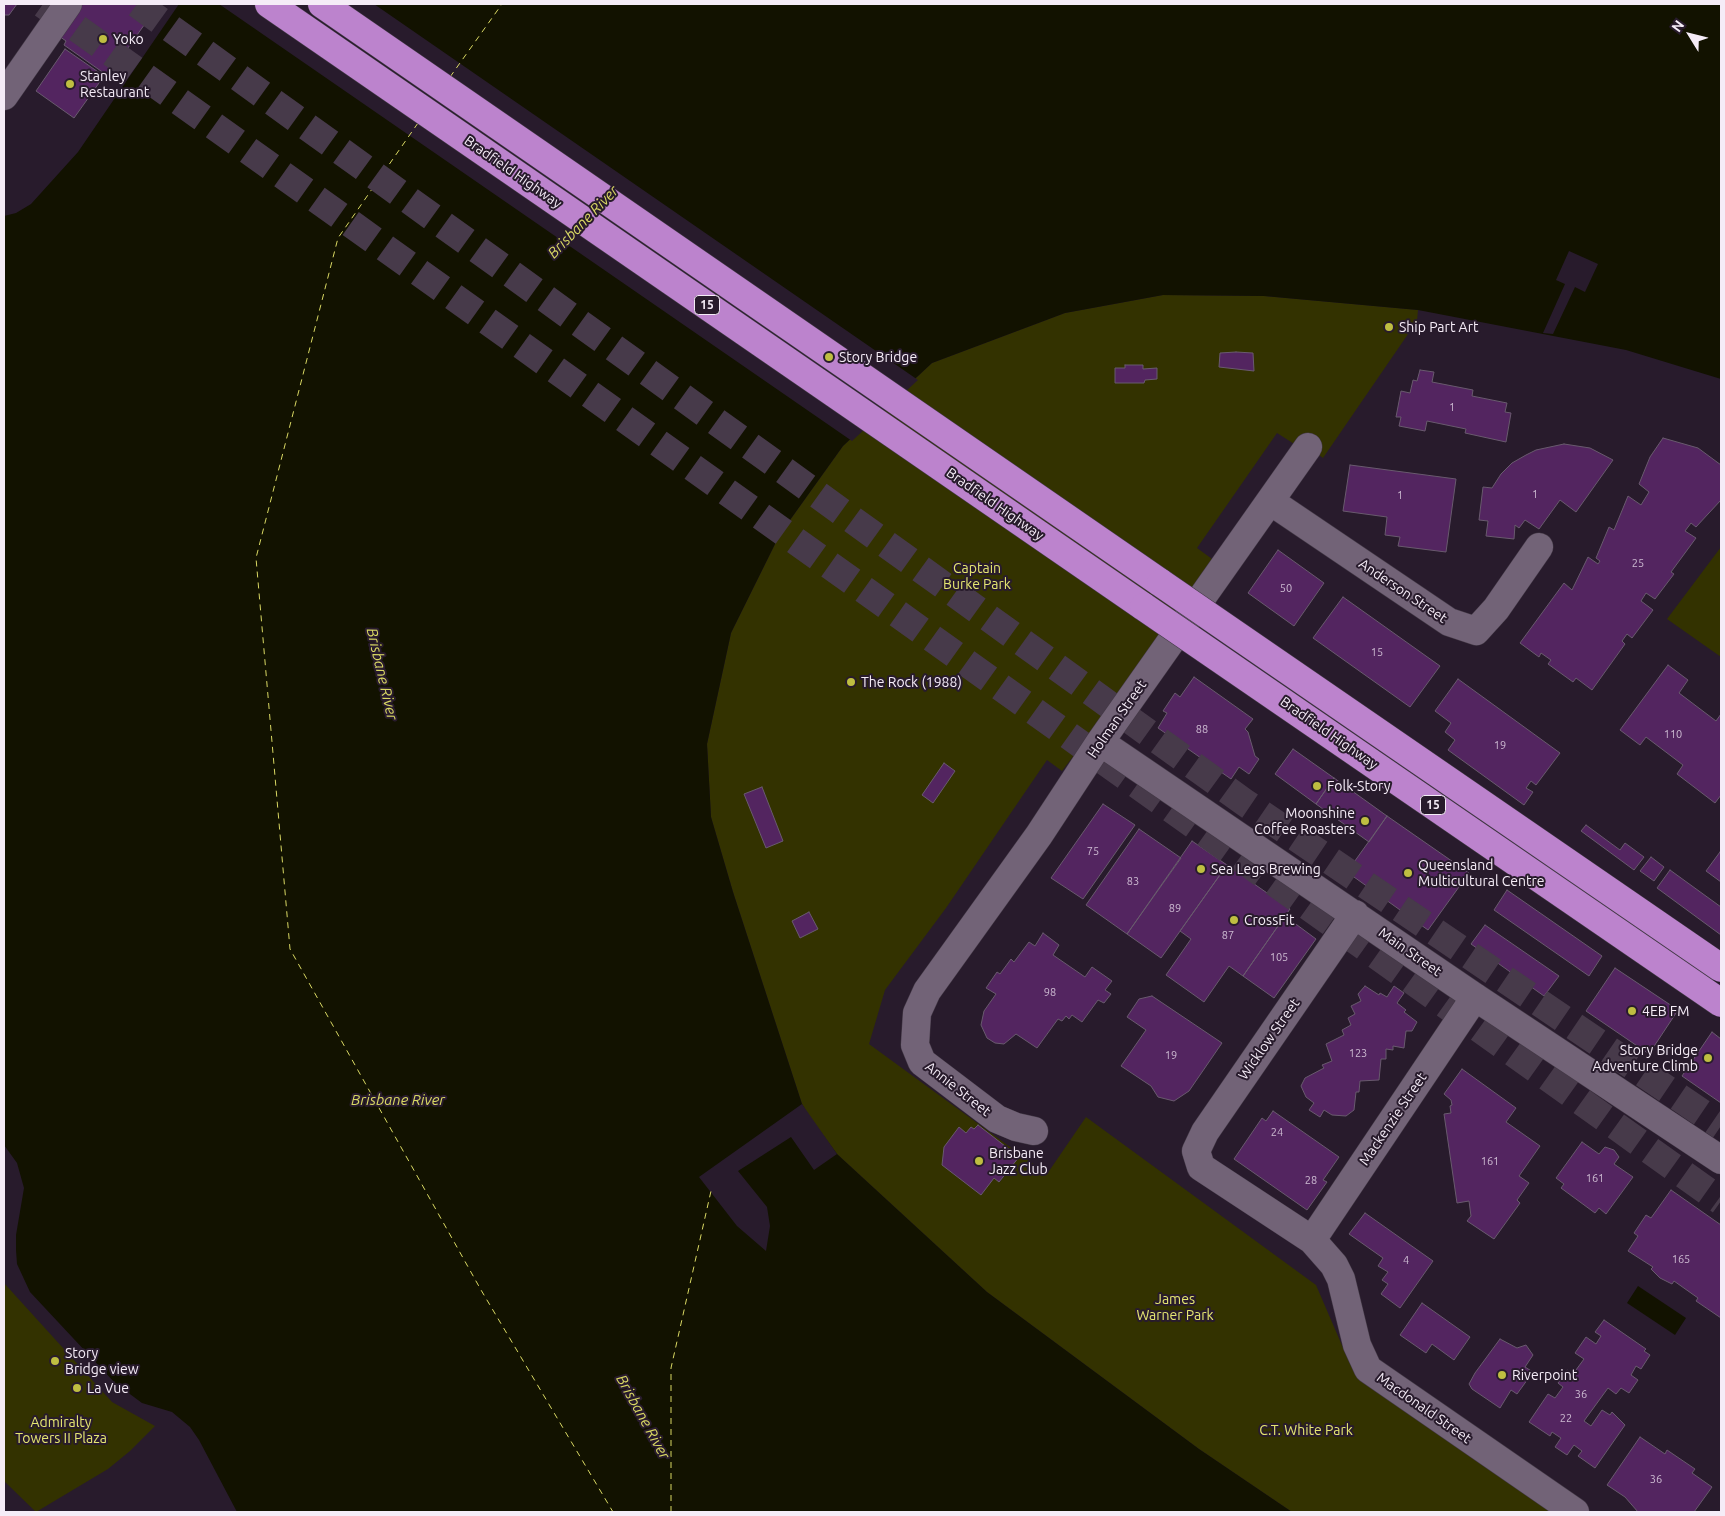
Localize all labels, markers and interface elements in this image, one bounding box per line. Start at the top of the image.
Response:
north arrow [1665,10,1715,60]
text: N [1668,17,1687,35]
place label: Yoko [113,31,144,47]
marker: Yoko [97,33,109,45]
place label: Stanley Restaurant [80,68,149,100]
marker: Stanley Restaurant [64,78,76,90]
street label: Bradfield Highway [461,132,565,212]
water label: Brisbane River [544,182,622,262]
road number: 15 [694,296,720,314]
place label: Ship Part Art [1399,319,1478,335]
marker: Ship Part Art [1383,321,1395,333]
place label: Story Bridge [839,349,917,365]
marker: Story Bridge [823,351,835,363]
house number: 1 [1449,400,1455,414]
street label: Bradfield Highway [943,464,1047,544]
house number: 1 [1532,487,1538,501]
house number: 1 [1397,488,1403,502]
street label: Anderson Street [1356,555,1450,627]
house number: 25 [1632,556,1644,570]
park label: Captain Burke Park [943,560,1011,592]
house number: 50 [1280,581,1292,595]
water label: Brisbane River [363,626,401,722]
house number: 15 [1371,645,1383,659]
place label: The Rock (1988) [861,674,962,690]
marker: The Rock (1988) [845,676,857,688]
street label: Holman Street [1084,677,1150,761]
street label: Bradfield Highway [1277,693,1381,773]
house number: 88 [1196,722,1208,736]
house number: 110 [1664,727,1682,741]
house number: 19 [1494,738,1506,752]
place label: Folk-Story [1327,778,1390,794]
marker: Folk-Story [1311,780,1323,792]
road number: 15 [1420,796,1446,814]
place label: Moonshine Coffee Roasters [1254,805,1355,838]
marker: Moonshine Coffee Roasters [1359,815,1371,827]
house number: 75 [1087,844,1099,858]
place label: Queensland Multicultural Centre [1418,857,1545,890]
place label: Sea Legs Brewing [1211,861,1321,877]
marker: Sea Legs Brewing [1195,863,1207,875]
marker: Queensland Multicultural Centre [1402,867,1414,879]
house number: 83 [1127,874,1139,888]
house number: 89 [1169,901,1181,915]
place label: CrossFit [1244,912,1294,928]
marker: CrossFit [1228,914,1240,926]
street label: Main Street [1375,924,1445,980]
house number: 87 [1222,928,1234,942]
house number: 105 [1270,950,1288,964]
house number: 98 [1044,985,1056,999]
street label: Wicklow Street [1235,995,1303,1083]
place label: 4EB FM [1642,1003,1689,1019]
marker: 4EB FM [1626,1005,1638,1017]
place label: Story Bridge Adventure Climb [1593,1042,1698,1074]
house number: 123 [1349,1046,1367,1060]
house number: 19 [1165,1048,1177,1062]
marker: Story Bridge Adventure Climb [1702,1052,1714,1064]
street label: Annie Street [922,1058,994,1120]
street label: Mackenzie Street [1356,1069,1430,1169]
water label: Brisbane River [351,1091,445,1109]
house number: 24 [1271,1125,1283,1139]
place label: Brisbane Jazz Club [989,1145,1048,1178]
house number: 161 [1481,1154,1499,1168]
marker: Brisbane Jazz Club [973,1155,985,1167]
house number: 161 [1586,1171,1604,1185]
house number: 28 [1305,1173,1317,1187]
house number: 165 [1672,1252,1690,1266]
house number: 4 [1403,1253,1409,1267]
park label: James Warner Park [1136,1291,1214,1324]
place label: Story Bridge view [65,1345,139,1378]
marker: Story Bridge view [49,1355,61,1367]
place label: Riverpoint [1512,1367,1577,1383]
street label: Macdonald Street [1373,1369,1475,1447]
marker: Riverpoint [1496,1369,1508,1381]
water label: Brisbane River [612,1372,674,1462]
place label: La Vue [87,1380,129,1396]
marker: La Vue [71,1382,83,1394]
house number: 36 [1575,1387,1587,1401]
house number: 22 [1560,1411,1572,1425]
park label: Admiralty Towers II Plaza [15,1414,107,1446]
park label: C.T. White Park [1259,1422,1353,1438]
house number: 36 [1650,1472,1662,1486]

